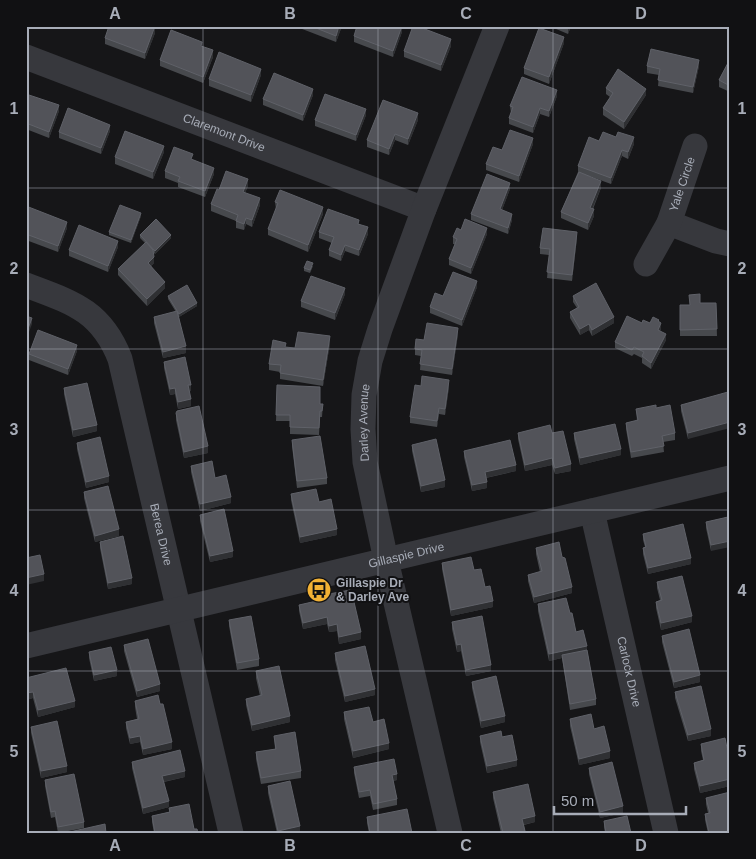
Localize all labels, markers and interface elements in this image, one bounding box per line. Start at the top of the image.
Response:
text: A [109,5,121,22]
text: B [284,5,296,22]
text: C [460,5,472,22]
text: D [635,5,647,22]
text: 1 [10,100,19,117]
text: 1 [738,100,747,117]
street label: Claremont Drive [181,111,267,155]
street label: Yale Circle [666,155,698,214]
text: 2 [10,260,19,277]
text: 2 [738,260,747,277]
street label: Darley Avenue [356,382,373,462]
text: 3 [10,421,19,438]
text: 3 [738,421,747,438]
street label: Berea Drive [147,502,175,567]
street label: Gillaspie Drive [367,539,446,571]
place label: Gillaspie Dr & Darley Ave [336,576,409,604]
bus stop icon: Gillaspie Dr & Darley Ave [306,577,332,603]
text: 4 [10,582,19,599]
text: 4 [738,582,747,599]
street label: Carlock Drive [614,635,644,709]
text: 5 [10,743,19,760]
text: 5 [738,743,747,760]
scale bar [554,784,686,816]
text: 50 m [561,792,594,809]
text: A [109,837,121,854]
text: B [284,837,296,854]
text: C [460,837,472,854]
text: D [635,837,647,854]

